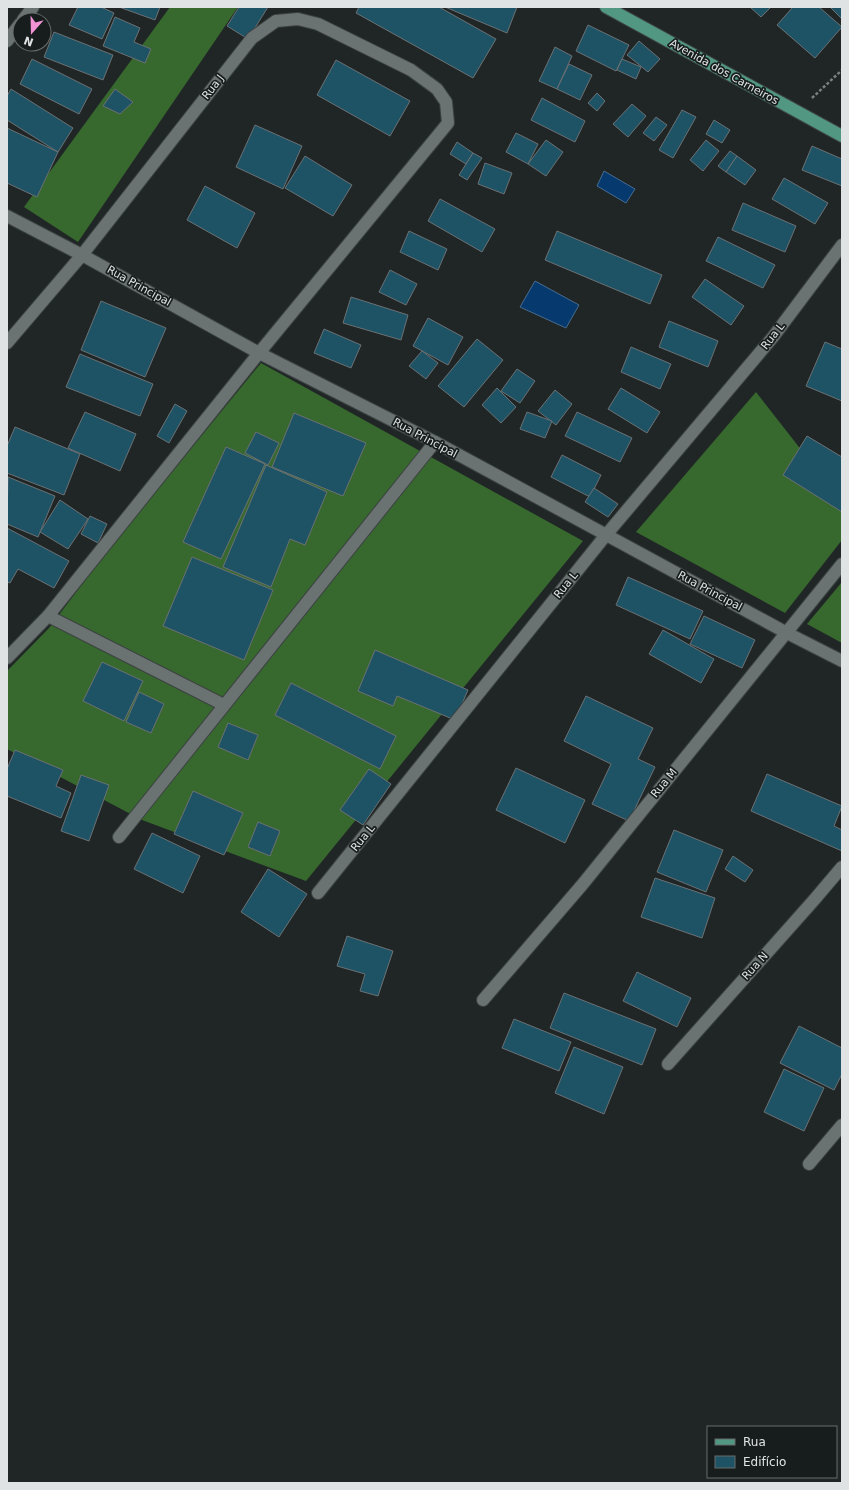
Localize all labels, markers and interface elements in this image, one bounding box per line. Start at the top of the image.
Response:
north arrow [12,12,52,52]
text: N [22,33,35,49]
street label: Avenida dos Carneiros [667,37,781,108]
street label: Rua J [199,72,227,102]
street label: Rua Principal [105,263,173,309]
street label: Rua L [758,319,788,352]
street label: Rua Principal [391,416,459,460]
street label: Rua L [551,568,581,601]
street label: Rua Principal [676,569,744,613]
street label: Rua M [648,766,680,800]
street label: Rua L [348,821,378,854]
street label: Rua N [739,950,771,982]
legend [707,1426,837,1478]
text: Rua [743,1435,766,1449]
text: Edifício [743,1455,786,1469]

